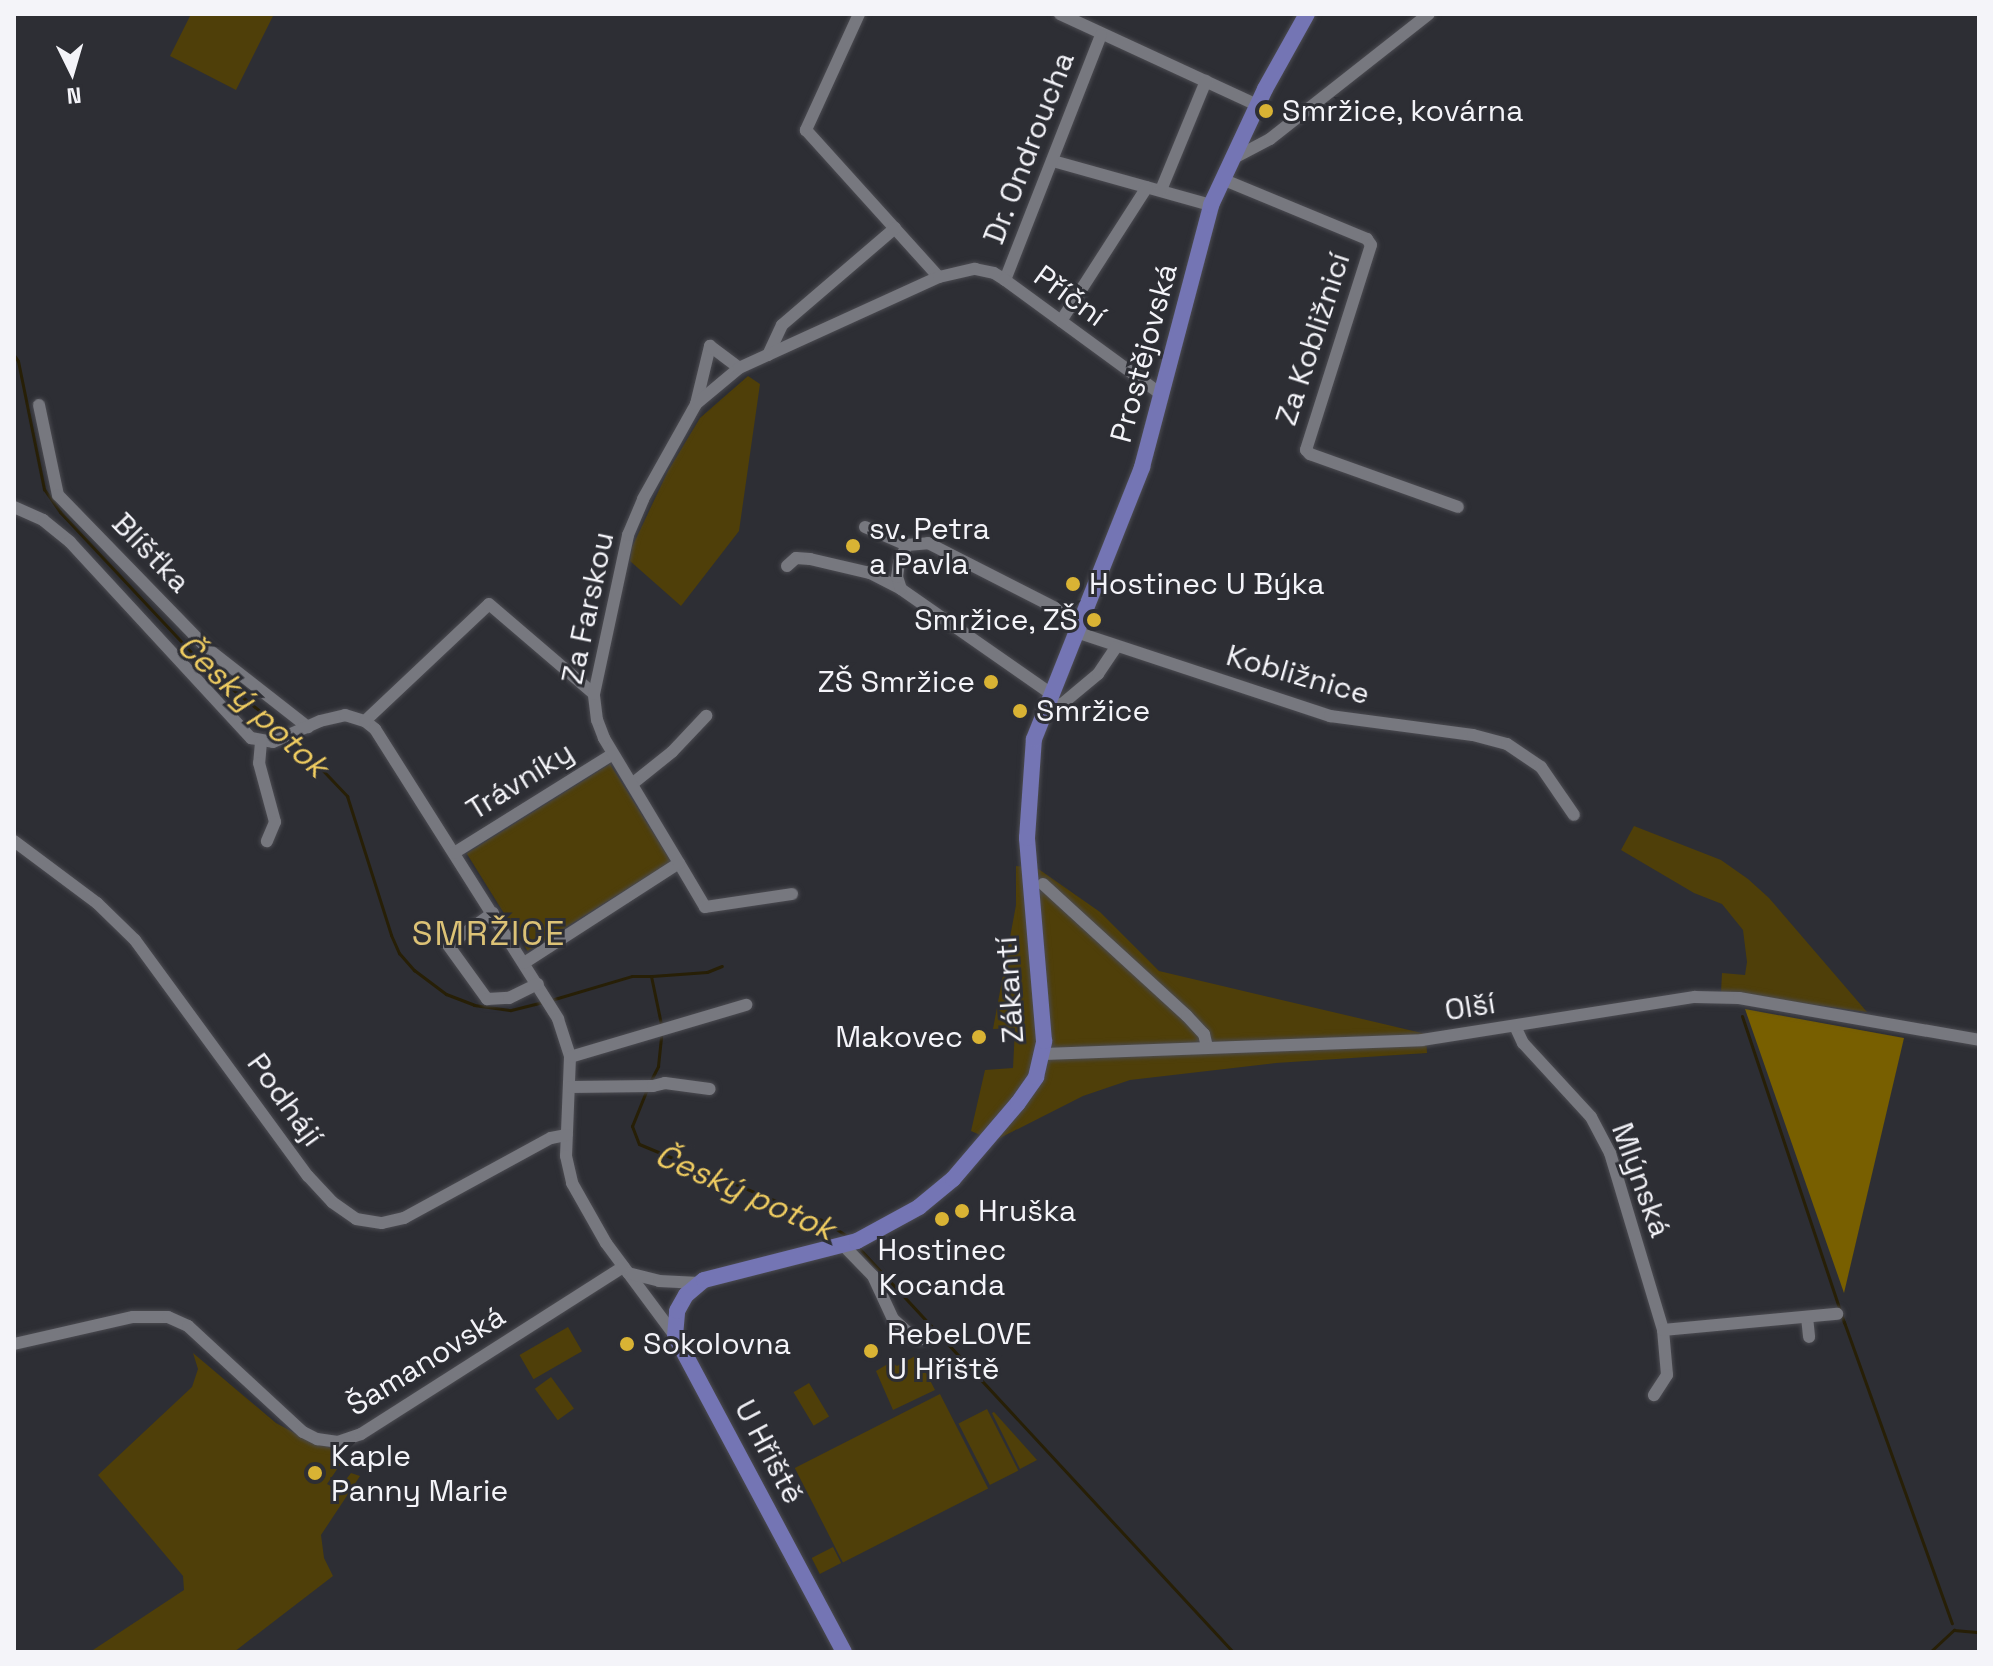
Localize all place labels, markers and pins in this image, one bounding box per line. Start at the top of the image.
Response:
place label: Smržice, kovárna [1282,93,1524,129]
marker: Smržice, kovárna [1257,102,1275,120]
place label: sv. Petra a Pavla [869,511,991,582]
marker: sv. Petra a Pavla [844,537,862,555]
place label: Hostinec U Býka [1089,566,1325,602]
marker: Hostinec U Býka [1064,575,1082,593]
place label: Smržice, ZŠ [913,602,1078,638]
marker: Smržice, ZŠ [1085,611,1103,629]
place label: ZŠ Smržice [818,664,975,700]
marker: ZŠ Smržice [982,673,1000,691]
place label: Smržice [1036,693,1150,729]
marker: Smržice [1011,702,1029,720]
place label: Makovec [835,1019,963,1055]
marker: Makovec [970,1028,988,1046]
place label: Hruška [978,1193,1076,1229]
marker: Hruška [953,1202,971,1220]
marker: Hostinec Kocanda [933,1210,951,1228]
place label: Hostinec Kocanda [878,1232,1006,1302]
place label: RebeLOVE U Hřiště [887,1316,1032,1386]
place label: Sokolovna [643,1326,791,1362]
marker: Sokolovna [618,1335,636,1353]
marker: RebeLOVE U Hřiště [862,1342,880,1360]
place label: Kaple Panny Marie [331,1438,508,1508]
marker: Kaple Panny Marie [306,1464,324,1482]

